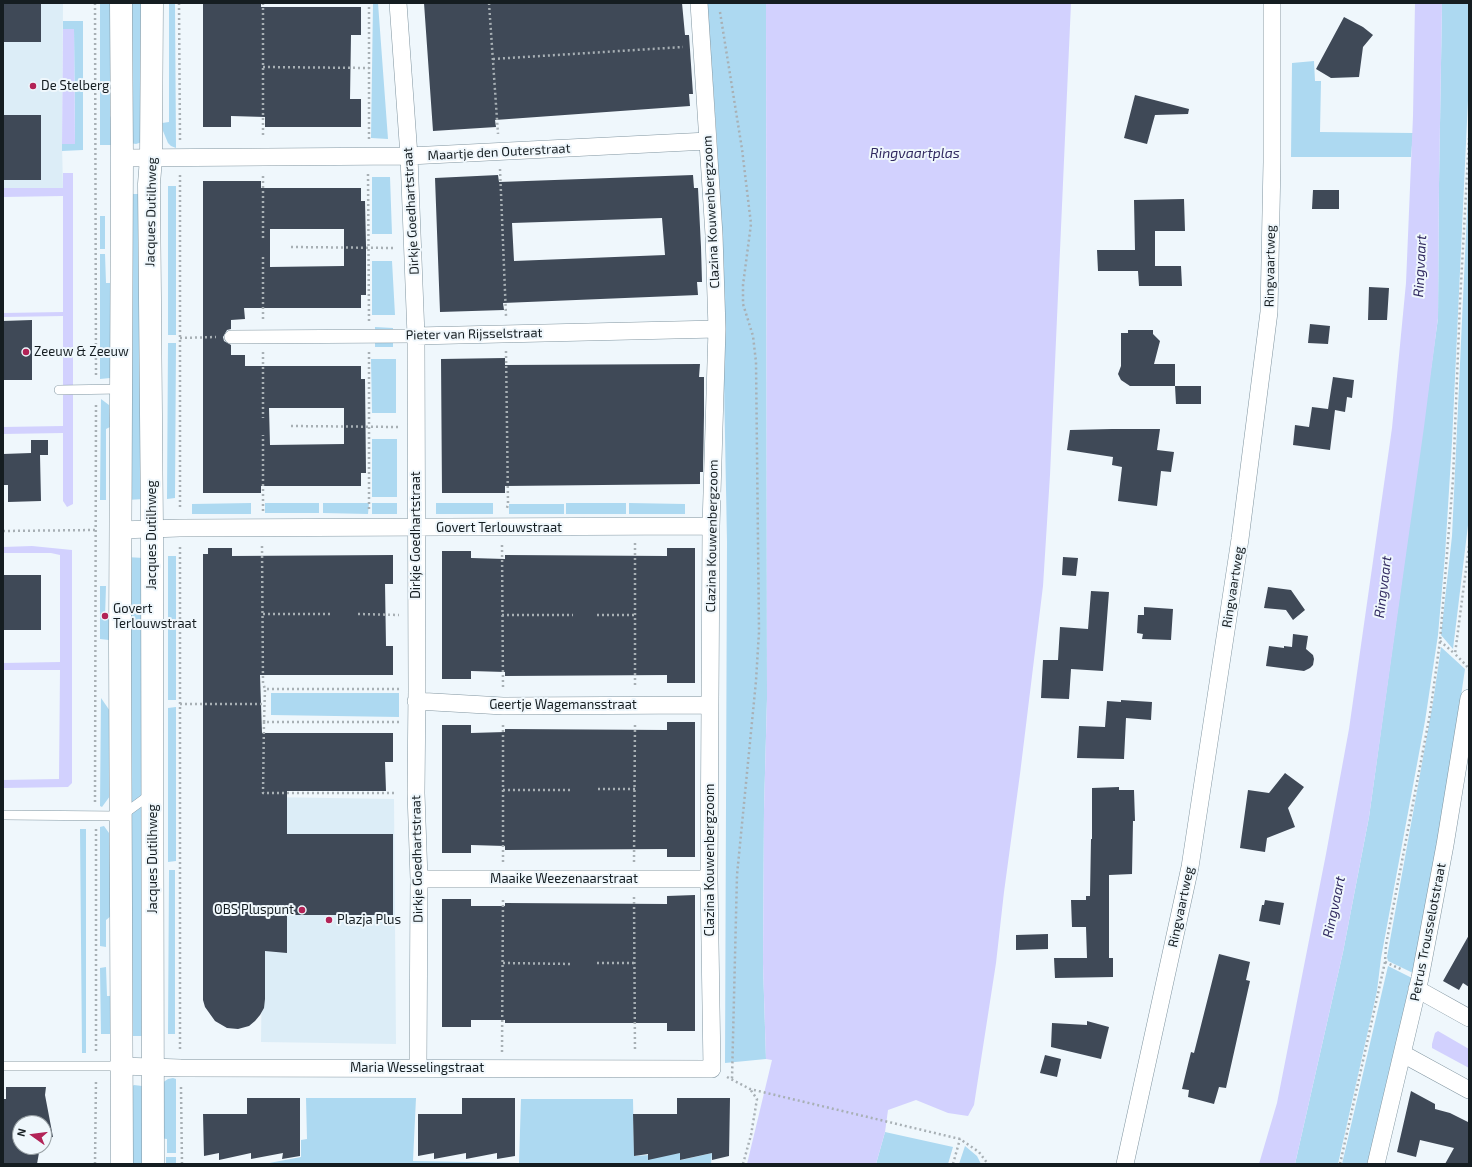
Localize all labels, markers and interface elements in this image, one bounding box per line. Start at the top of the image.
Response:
place label: De Stelberg [41,78,109,94]
marker: De Stelberg [28,81,38,91]
street label: Clazina Kouwenbergzoom [699,135,723,289]
street label: Maartje den Outerstraat [427,140,571,164]
water label: Ringvaartplas [870,145,960,161]
street label: Dirkje Goedhartstraat [400,147,422,275]
street label: Jacques Dutilhweg [142,157,160,267]
street label: Ringvaartweg [1261,225,1279,307]
water label: Ringvaart [1410,234,1430,298]
street label: Pieter van Rijsselstraat [405,325,543,343]
place label: Zeeuw & Zeeuw [34,344,129,360]
marker: Zeeuw & Zeeuw [21,347,31,357]
street label: Clazina Kouwenbergzoom [703,459,721,613]
street label: Dirkje Goedhartstraat [408,471,424,599]
street label: Jacques Dutilhweg [144,480,160,590]
street label: Govert Terlouwstraat [436,520,562,536]
street label: Ringvaartweg [1219,545,1247,629]
water label: Ringvaart [1371,555,1395,619]
place label: Govert Terlouwstraat [113,601,197,632]
marker: Govert Terlouwstraat [100,611,110,621]
street label: Geertje Wagemansstraat [489,697,637,713]
street label: Clazina Kouwenbergzoom [702,784,718,936]
street label: Dirkje Goedhartstraat [408,795,426,923]
street label: Jacques Dutilhweg [145,804,161,914]
street label: Petrus Trousselotstraat [1407,862,1449,1002]
street label: Ringvaartweg [1165,865,1197,949]
street label: Maaike Weezenaarstraat [490,871,638,887]
water label: Ringvaart [1319,875,1349,939]
place label: OBS Pluspunt [214,902,294,918]
marker: OBS Pluspunt [297,905,307,915]
place label: Plazja Plus [337,912,401,928]
marker: Plazja Plus [324,915,334,925]
street label: Maria Wesselingstraat [350,1060,484,1076]
north arrow [12,1115,52,1155]
text: N [14,1127,28,1138]

